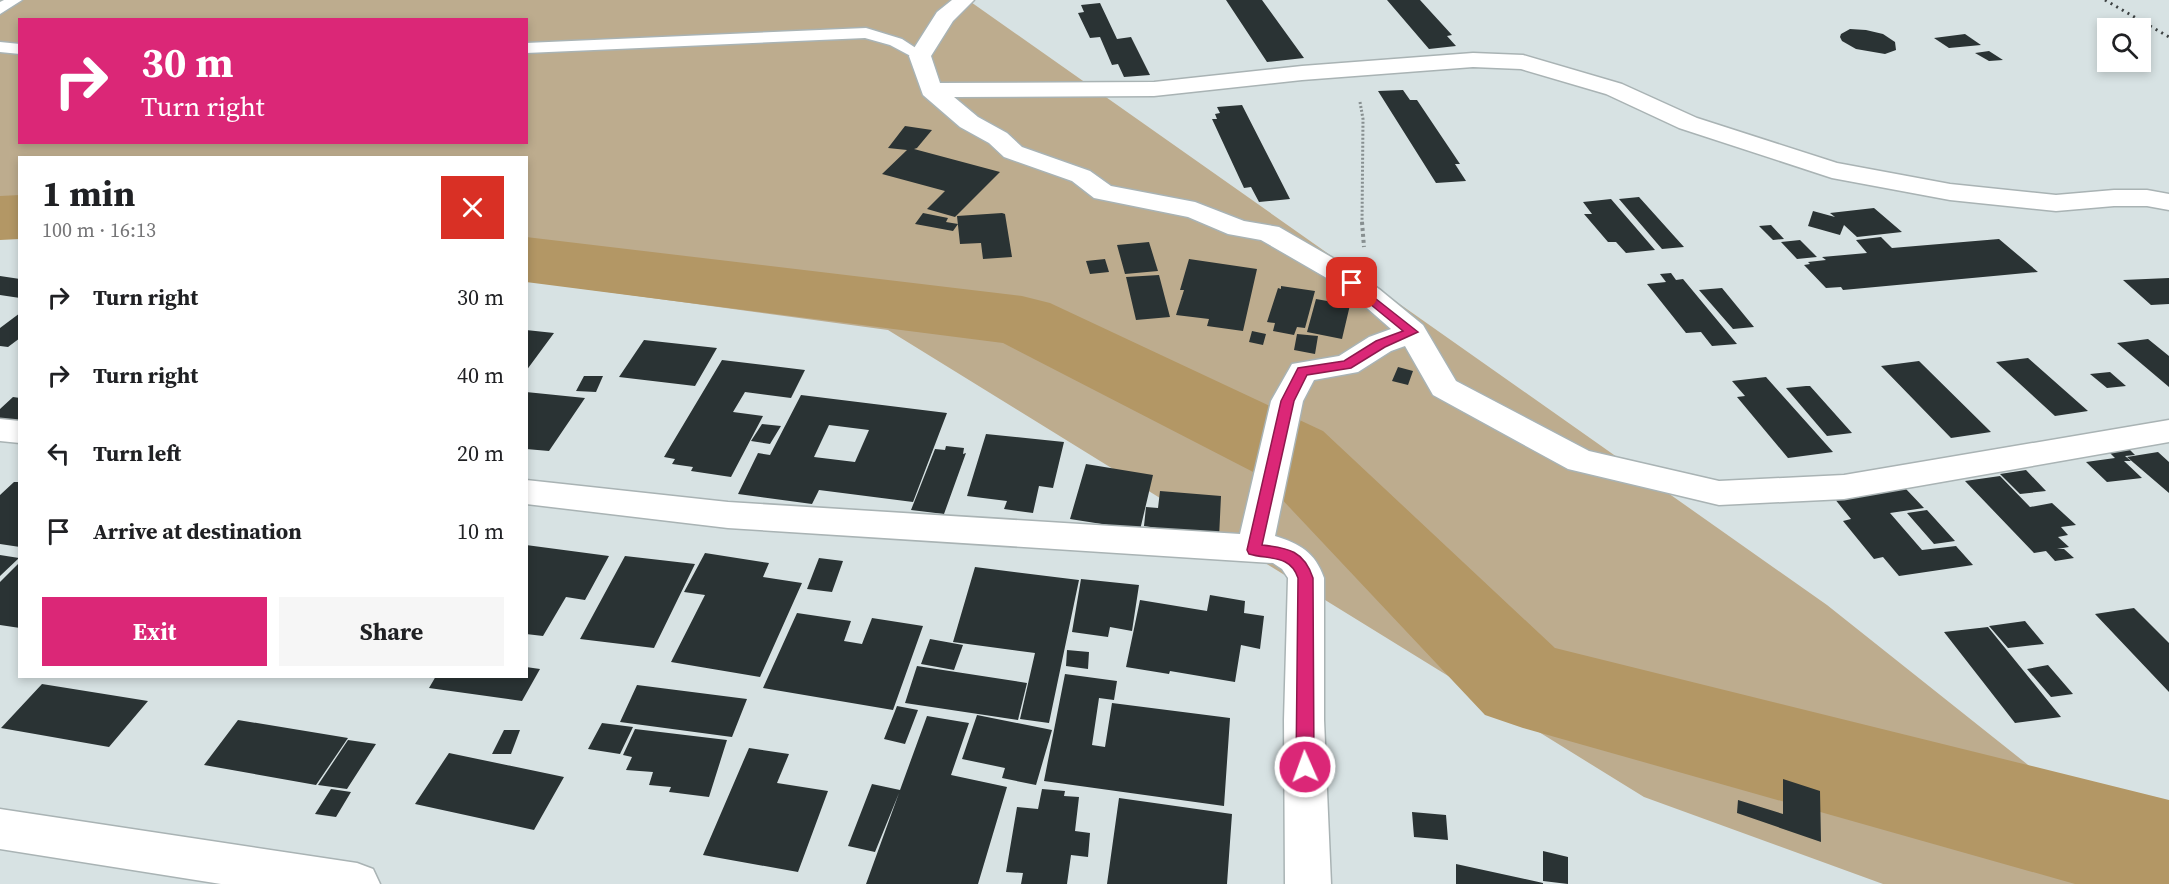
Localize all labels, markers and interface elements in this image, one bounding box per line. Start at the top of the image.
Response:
map controls [2097,18,2151,72]
button: search [2097,18,2151,72]
text: 30 m [141,33,234,91]
icon: right [42,42,120,120]
text: Turn right [141,88,265,125]
text: 1 min [42,169,135,218]
button: close [441,176,504,239]
text: 100 m · 16:13 [42,216,156,244]
pin [1326,257,1377,308]
icon: arrive [1335,266,1368,299]
icon: right [42,281,75,314]
text: Turn right [93,282,198,312]
text: 30 m [457,282,504,312]
icon: right [42,359,75,392]
text: Turn right [93,360,198,390]
text: 40 m [457,360,504,390]
icon: left [42,437,75,470]
text: Turn left [93,438,181,468]
text: 20 m [457,438,504,468]
icon: arrive [42,515,75,548]
text: Arrive at destination [93,516,302,546]
text: 10 m [457,516,504,546]
button: Exit [42,597,267,666]
button: Share [279,597,504,666]
position arrow [1273,735,1337,799]

